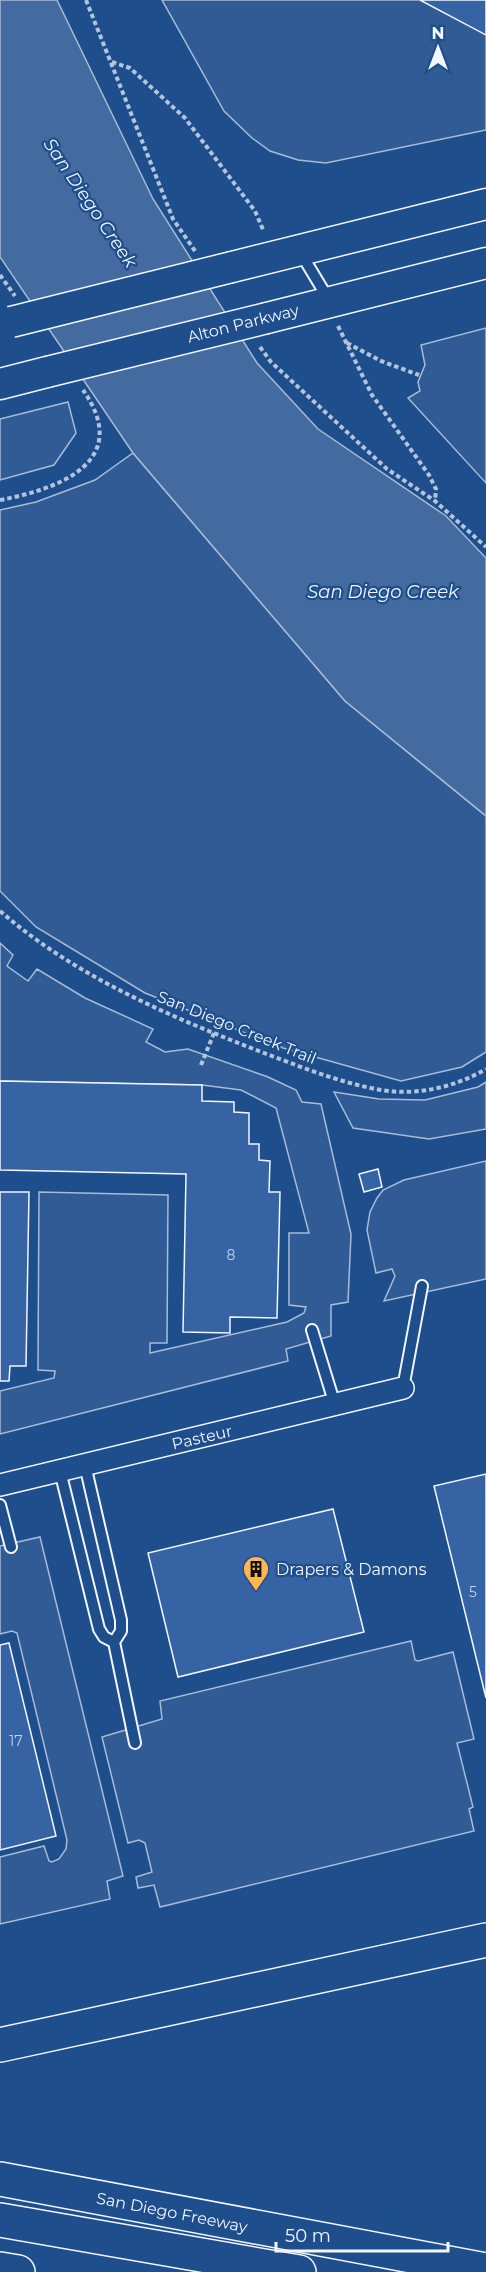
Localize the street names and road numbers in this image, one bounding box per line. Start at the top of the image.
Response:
street label: Alton Parkway [185,300,301,347]
street label: San Diego Creek Trail [154,987,319,1068]
street label: Pasteur [170,1421,234,1454]
street label: San Diego Freeway [95,2189,249,2237]

